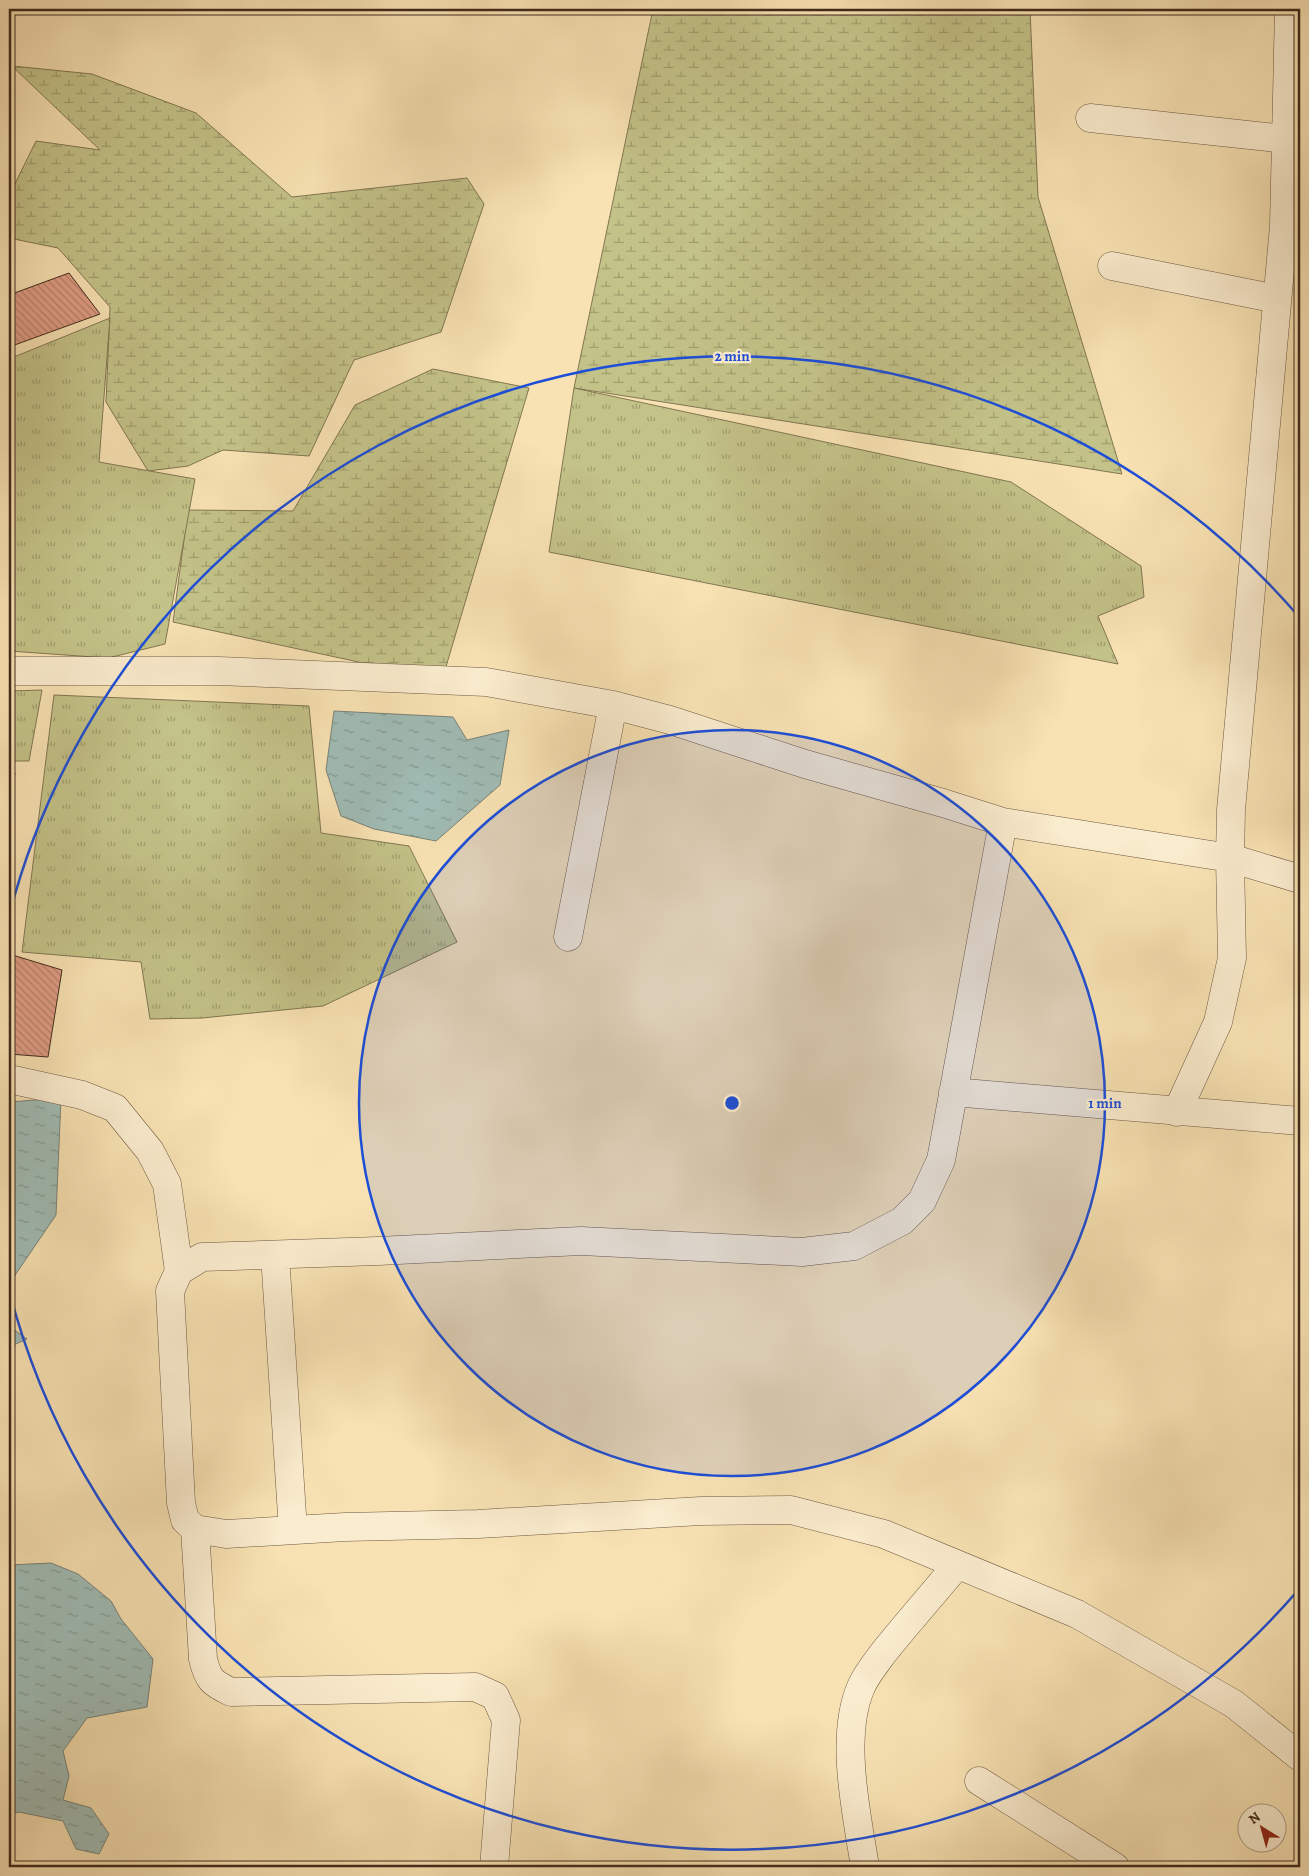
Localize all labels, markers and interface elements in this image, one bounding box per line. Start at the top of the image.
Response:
text: 2 min [714,346,750,366]
text: 1 min [1088,1093,1122,1113]
centre of rings [723,1094,741,1112]
north arrow [1236,1804,1286,1854]
text: N [1245,1807,1264,1829]

